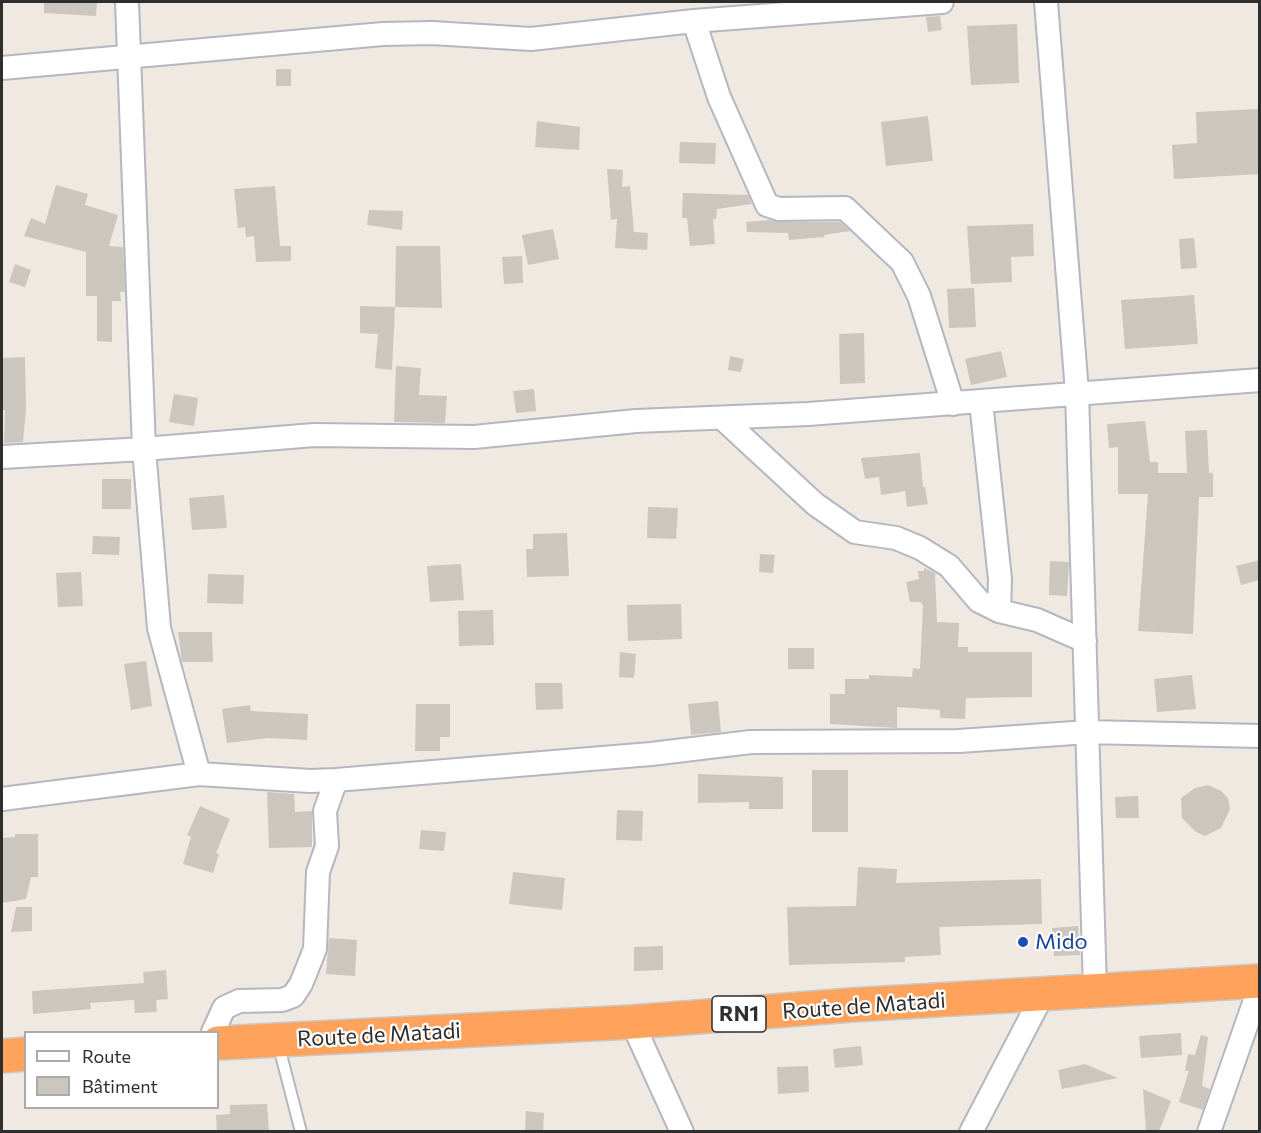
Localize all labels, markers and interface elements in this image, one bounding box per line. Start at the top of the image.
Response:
place label: Mido [1035,929,1088,955]
marker: Mido [1016,935,1030,949]
street label: Route de Matadi [781,987,947,1025]
road number: RN1 [712,996,766,1032]
street label: Route de Matadi [296,1018,462,1052]
legend [24,1031,219,1109]
text: Route [82,1045,131,1067]
text: Bâtiment [82,1075,158,1097]

